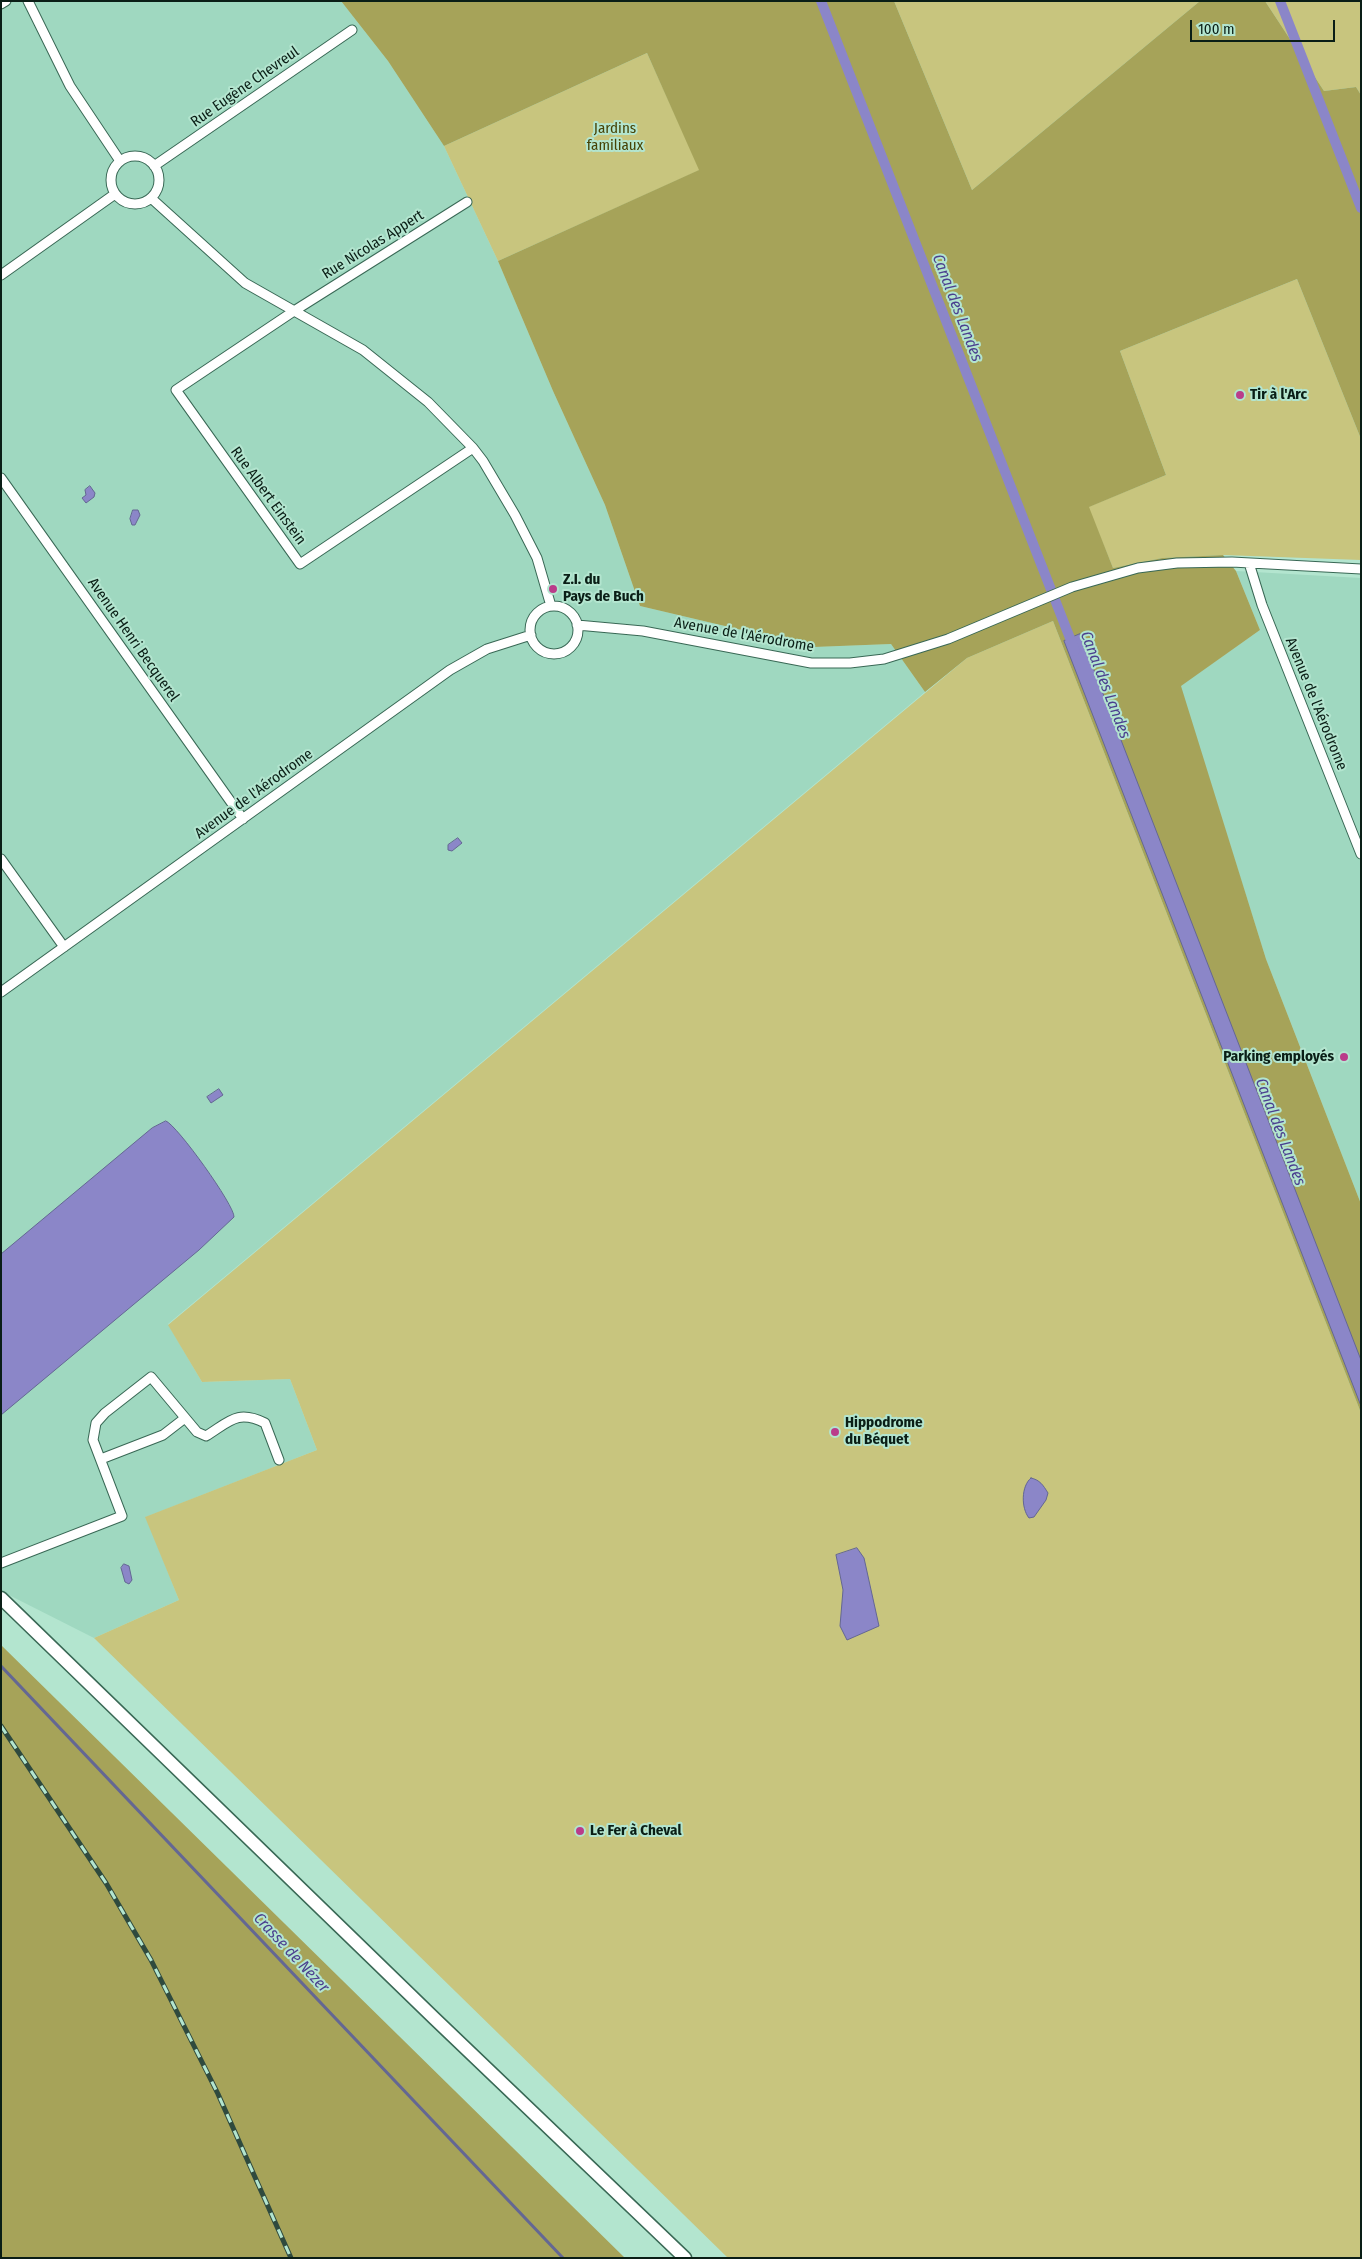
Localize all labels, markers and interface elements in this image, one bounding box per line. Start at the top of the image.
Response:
scale bar [1192,10,1337,42]
text: 100 m [1198,20,1235,38]
street label: Rue Eugène Chevreul [187,43,303,131]
park label: Jardins familiaux [587,120,643,155]
street label: Rue Nicolas Appert [319,207,427,283]
water label: Canal des Landes [928,252,986,364]
place label: Tir à l'Arc [1250,386,1307,404]
marker: Tir à l'Arc [1234,389,1246,401]
street label: Rue Albert Einstein [226,443,310,549]
place label: Z.I. du Pays de Buch [563,571,644,606]
street label: Avenue Henri Becquerel [84,575,182,705]
marker: Z.I. du Pays de Buch [547,583,559,595]
street label: Avenue de l'Aérodrome [673,614,815,656]
water label: Canal des Landes [1076,629,1134,741]
street label: Avenue de l'Aérodrome [1281,635,1351,773]
street label: Avenue de l'Aérodrome [191,745,317,843]
place label: Parking employés [1223,1048,1334,1066]
marker: Parking employés [1338,1051,1350,1063]
water label: Canal des Landes [1251,1076,1309,1188]
place label: Hippodrome du Béquet [845,1414,923,1449]
marker: Hippodrome du Béquet [829,1426,841,1438]
place label: Le Fer à Cheval [590,1822,681,1840]
marker: Le Fer à Cheval [574,1825,586,1837]
water label: Crasse de Nézer [249,1909,333,1997]

